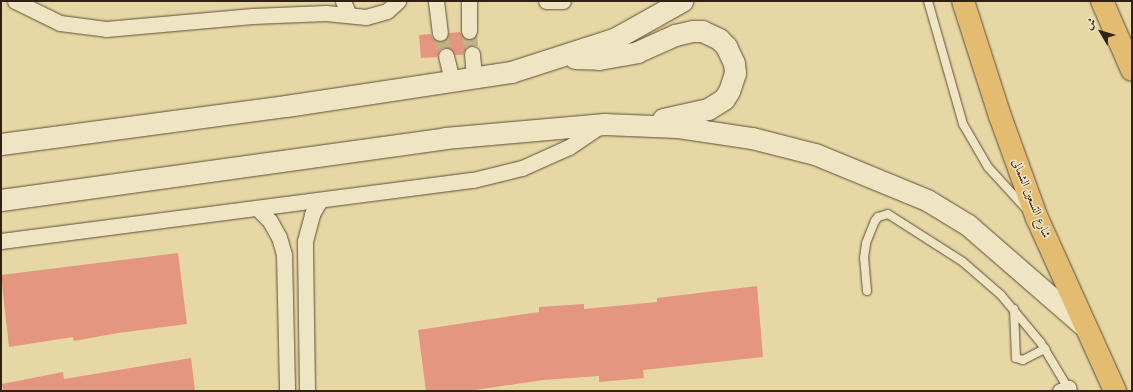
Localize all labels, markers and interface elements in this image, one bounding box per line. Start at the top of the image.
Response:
north arrow [1081,12,1121,52]
text: ش [1083,17,1099,32]
street label: شارع التسعين الشمالى [1008,157,1052,241]

